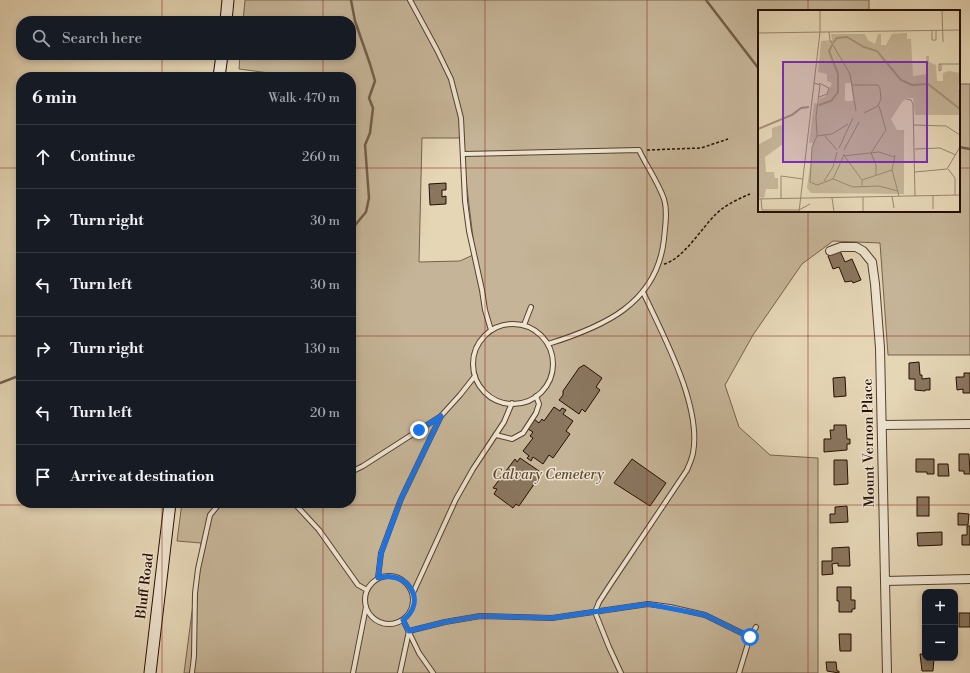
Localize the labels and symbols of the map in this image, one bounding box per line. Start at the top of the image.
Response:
inset map [758,10,960,212]
street label: Mount Vernon Place [859,378,879,508]
route end [410,421,428,439]
park label: Calvary Cemetery [492,466,604,484]
street label: Bluff Road [132,552,158,621]
route start [741,628,759,646]

